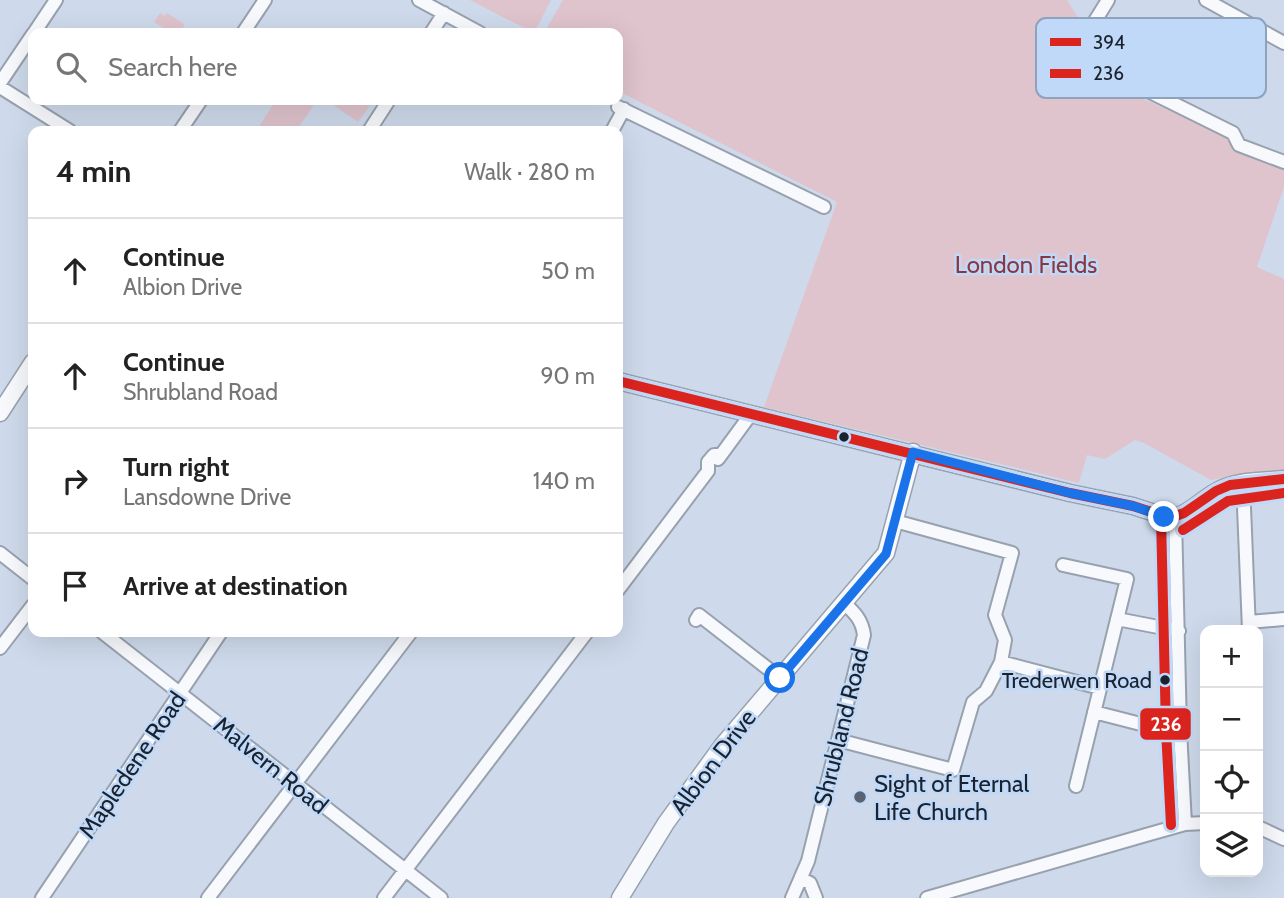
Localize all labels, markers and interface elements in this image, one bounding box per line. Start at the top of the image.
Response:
legend [1036,18,1266,98]
search box [28,28,623,105]
text: 394 [1093,31,1125,54]
icon: search [52,48,90,86]
text: Search here [108,51,237,83]
text: 236 [1093,62,1124,85]
text: 4 min [56,153,131,190]
text: Walk · 280 m [464,158,595,186]
text: Continue [123,241,225,273]
park label: London Fields [955,250,1097,279]
icon: ahead [56,252,94,290]
text: 50 m [541,257,595,285]
text: Albion Drive [123,273,242,301]
text: Continue [123,346,225,378]
icon: ahead [56,357,94,395]
text: 90 m [541,362,595,390]
text: Shrubland Road [123,378,278,406]
unlabelled marker [837,430,851,444]
text: Turn right [123,451,229,483]
icon: right [56,462,94,500]
text: 140 m [533,467,595,495]
text: Lansdowne Drive [123,483,291,511]
route end [1148,501,1179,532]
icon: arrive [56,567,94,605]
text: Arrive at destination [123,570,348,602]
map controls [1200,625,1263,877]
button: + [1200,625,1263,688]
street label: Shrubland Road [807,645,875,809]
route start [764,662,795,693]
place label: Trederwen Road [1002,667,1152,694]
marker: Trederwen Road [1158,673,1172,687]
street label: Mapledene Road [72,686,192,844]
button: − [1200,688,1263,751]
street label: Albion Drive [664,704,762,820]
line badge: 236 [1139,707,1192,741]
street label: Malvern Road [208,710,334,820]
text: 236 [1151,713,1181,736]
button: locate [1200,751,1263,814]
place label: Sight of Eternal Life Church [874,769,1029,826]
marker: Sight of Eternal Life Church [852,789,868,805]
button: layers [1200,814,1263,877]

